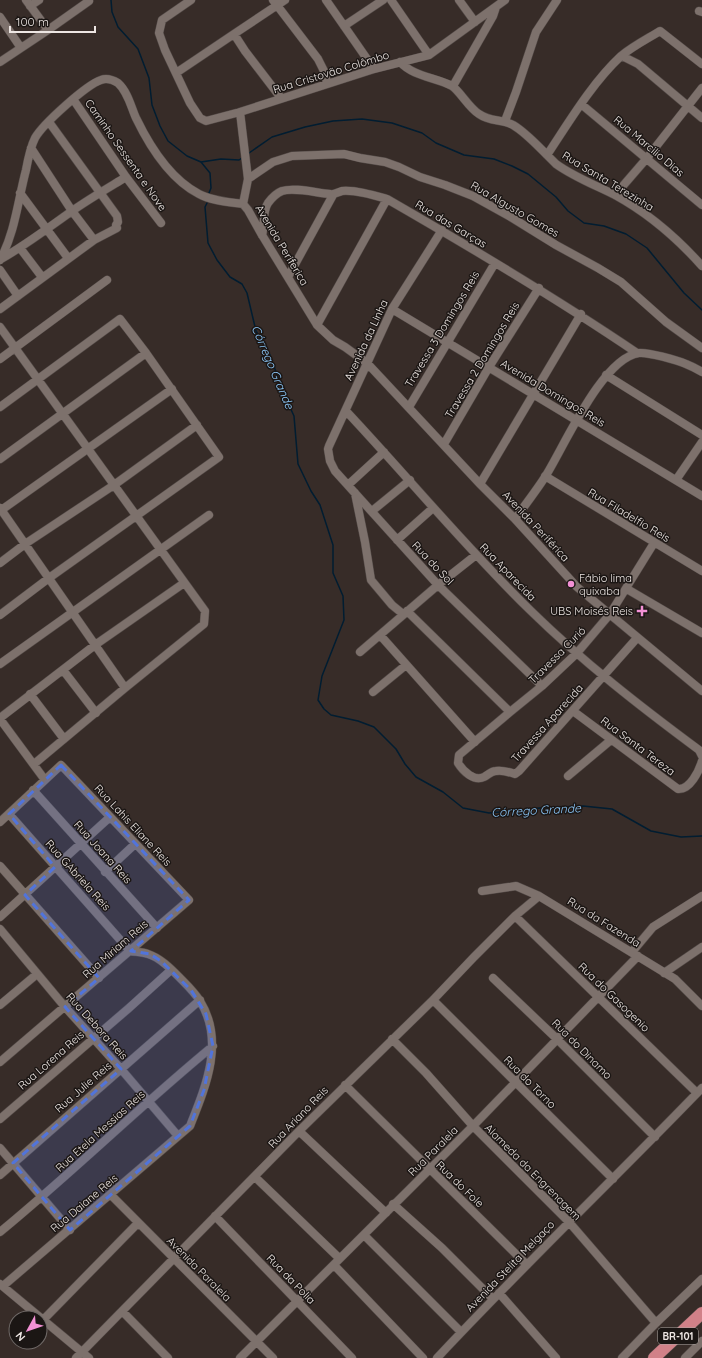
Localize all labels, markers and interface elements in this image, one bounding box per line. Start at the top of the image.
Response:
scale bar [10,8,95,34]
text: 100 m [16,14,49,29]
street label: Rua Cristovão Colômbo [271,48,391,96]
street label: Caminho Sessenta e Nove [82,97,170,213]
street label: Rua Marcilio Dias [611,112,687,180]
street label: Rua Santa Terezinha [560,148,656,214]
street label: Rua Algusto Gomes [468,178,562,240]
street label: Rua das Garças [413,197,489,251]
street label: Avenida Periferica [252,202,312,288]
street label: Travessa 3 Domingos Reis [402,268,482,390]
street label: Avenida da Linha [341,297,391,383]
street label: Travessa 2 Domingos Reis [442,299,522,421]
water label: Córrego Grande [249,323,298,412]
street label: Avenida Domingos Reis [498,356,608,430]
street label: Rua Filadelfio Reis [585,485,673,545]
street label: Avenida Periférica [500,488,572,564]
street label: Rua do Sol [409,538,457,588]
street label: Rua Aparecida [477,540,539,604]
place label: Fábio lima quixaba [579,571,632,598]
marker: Fábio lima quixaba [566,579,576,589]
place label: UBS Moisés Reis [550,604,633,618]
marker: UBS Moisés Reis [636,605,648,617]
street label: Travessa Curió [525,623,589,687]
street label: Travessa Aparecida [508,681,586,765]
street label: Rua Santa Tereza [598,713,678,779]
street label: Rua Lahis Eliane Reis [91,781,175,869]
water label: Córrego Grande [491,800,582,820]
street label: Rua Joana Reis [71,818,135,886]
street label: Rua GAbriela Reis [42,837,114,913]
street label: Rua da Fazenda [565,894,643,950]
street label: Rua Miriam Reis [79,917,151,981]
street label: Rua do Gasogenio [575,959,653,1035]
street label: Rua Debora Reis [63,990,131,1062]
street label: Rua do Dinamo [549,1016,615,1082]
street label: Rua Lorena Reis [15,1028,87,1092]
street label: Rua do Torno [501,1053,559,1111]
street label: Rua Julie Reis [52,1058,114,1116]
street label: Rua Ariano Reis [265,1083,331,1151]
street label: Rua Etela Messias Reis [52,1087,148,1175]
street label: Alameda da Engrenagem [482,1121,584,1223]
street label: Rua Paralela [405,1123,461,1179]
street label: Rua do Fole [433,1158,487,1210]
street label: Rua Daiane Reis [48,1171,120,1235]
street label: Avenida Stelita Melgaço [463,1217,558,1315]
street label: Avenida Paralela [164,1234,234,1304]
street label: Rua da Polia [264,1251,318,1307]
north arrow [8,1310,48,1350]
road number: BR-101 [658,1328,698,1344]
text: N [12,1329,28,1344]

